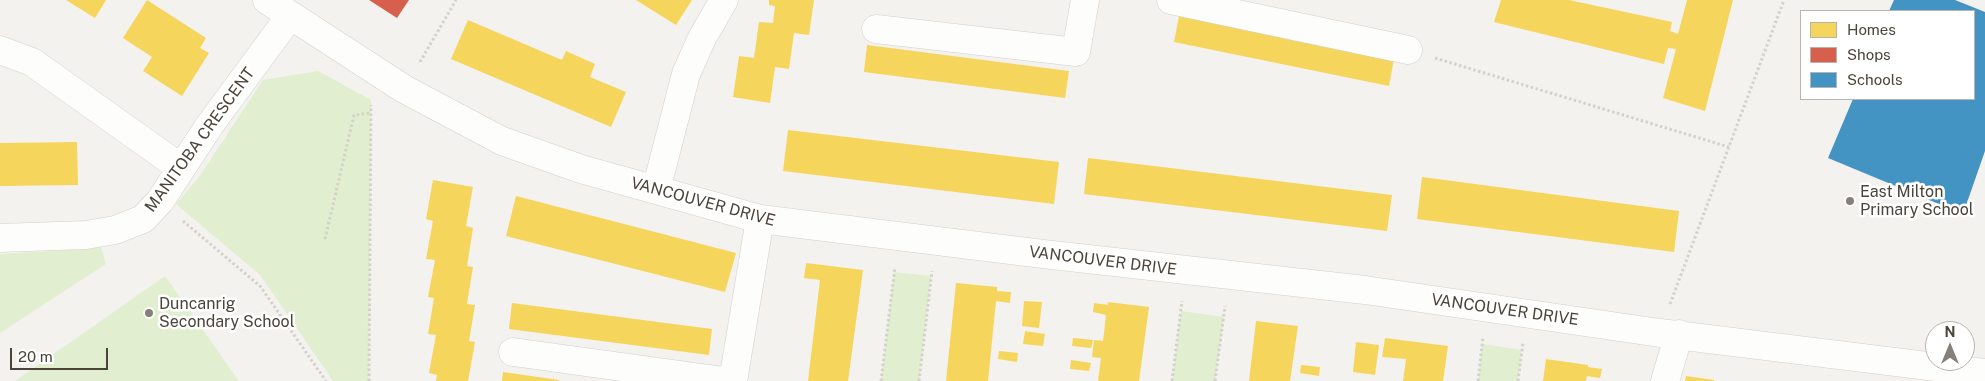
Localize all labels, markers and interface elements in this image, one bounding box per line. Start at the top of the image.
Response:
legend [1800,10,1975,100]
text: Homes [1847,21,1896,38]
text: Shops [1847,46,1891,63]
street label: MANITOBA CRESCENT [141,64,259,216]
text: Schools [1847,71,1903,88]
street label: VANCOUVER DRIVE [629,173,777,231]
place label: East Milton Primary School [1860,182,1974,220]
marker: East Milton Primary School [1844,195,1856,207]
street label: VANCOUVER DRIVE [1028,242,1178,280]
street label: VANCOUVER DRIVE [1430,290,1580,330]
place label: Duncanrig Secondary School [159,294,294,332]
marker: Duncanrig Secondary School [143,307,155,319]
north arrow [1925,321,1975,371]
text: N [1945,324,1955,340]
scale bar [12,338,110,370]
text: 20 m [18,348,53,365]

